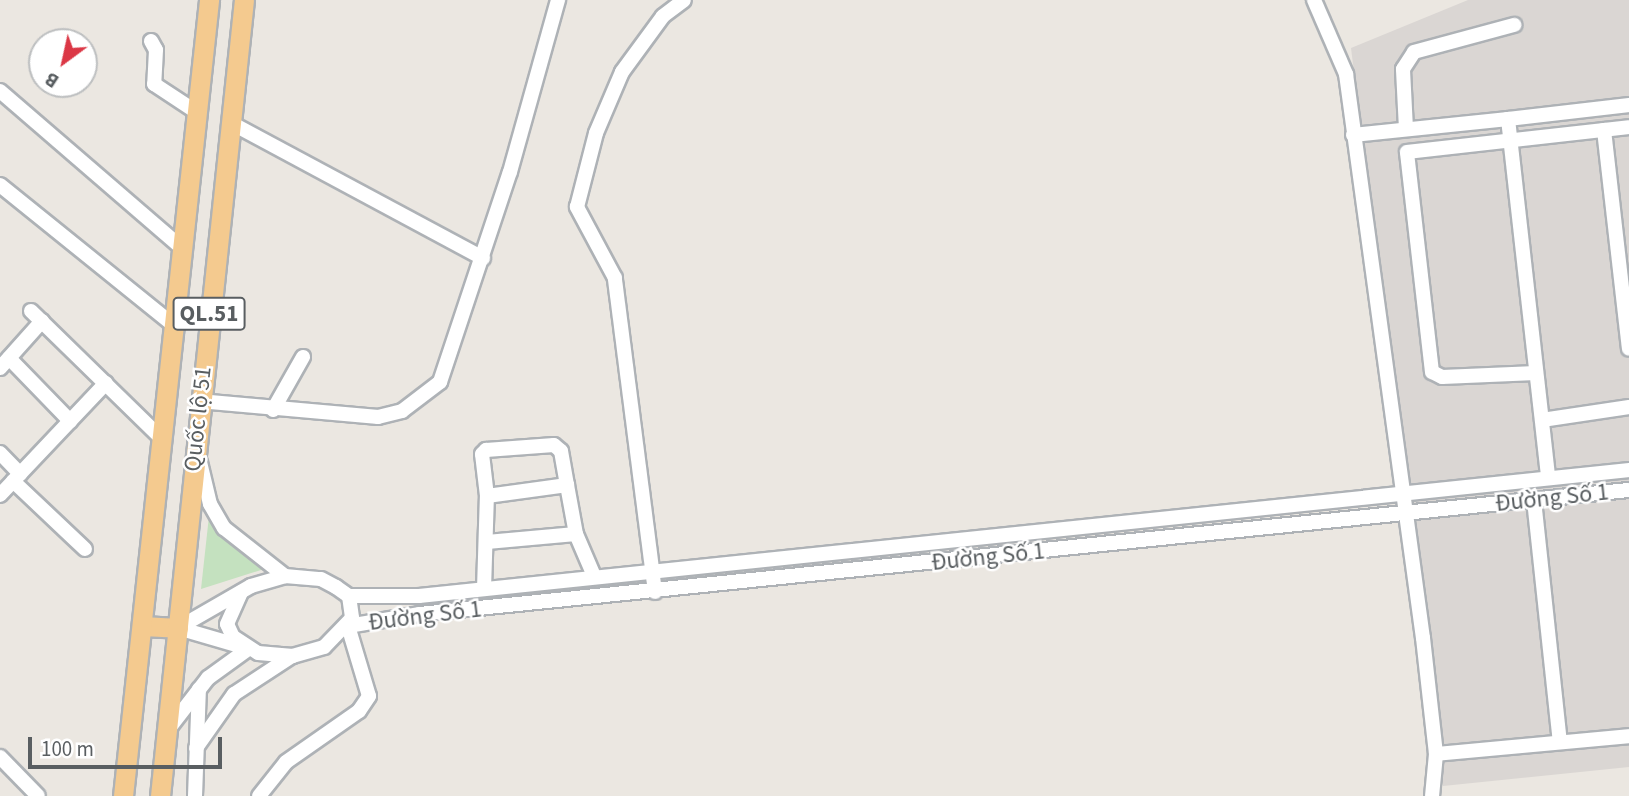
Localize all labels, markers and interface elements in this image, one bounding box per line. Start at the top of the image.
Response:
north arrow [28,28,98,98]
text: B [40,65,65,94]
road number: QL.51 [172,294,246,334]
street label: Quốc lộ 51 [178,365,218,473]
street label: Đường Số 1 [1494,478,1610,518]
street label: Đường Số 1 [930,537,1046,577]
street label: Đường Số 1 [367,595,483,637]
scale bar [32,722,226,766]
text: 100 m [41,734,94,764]

